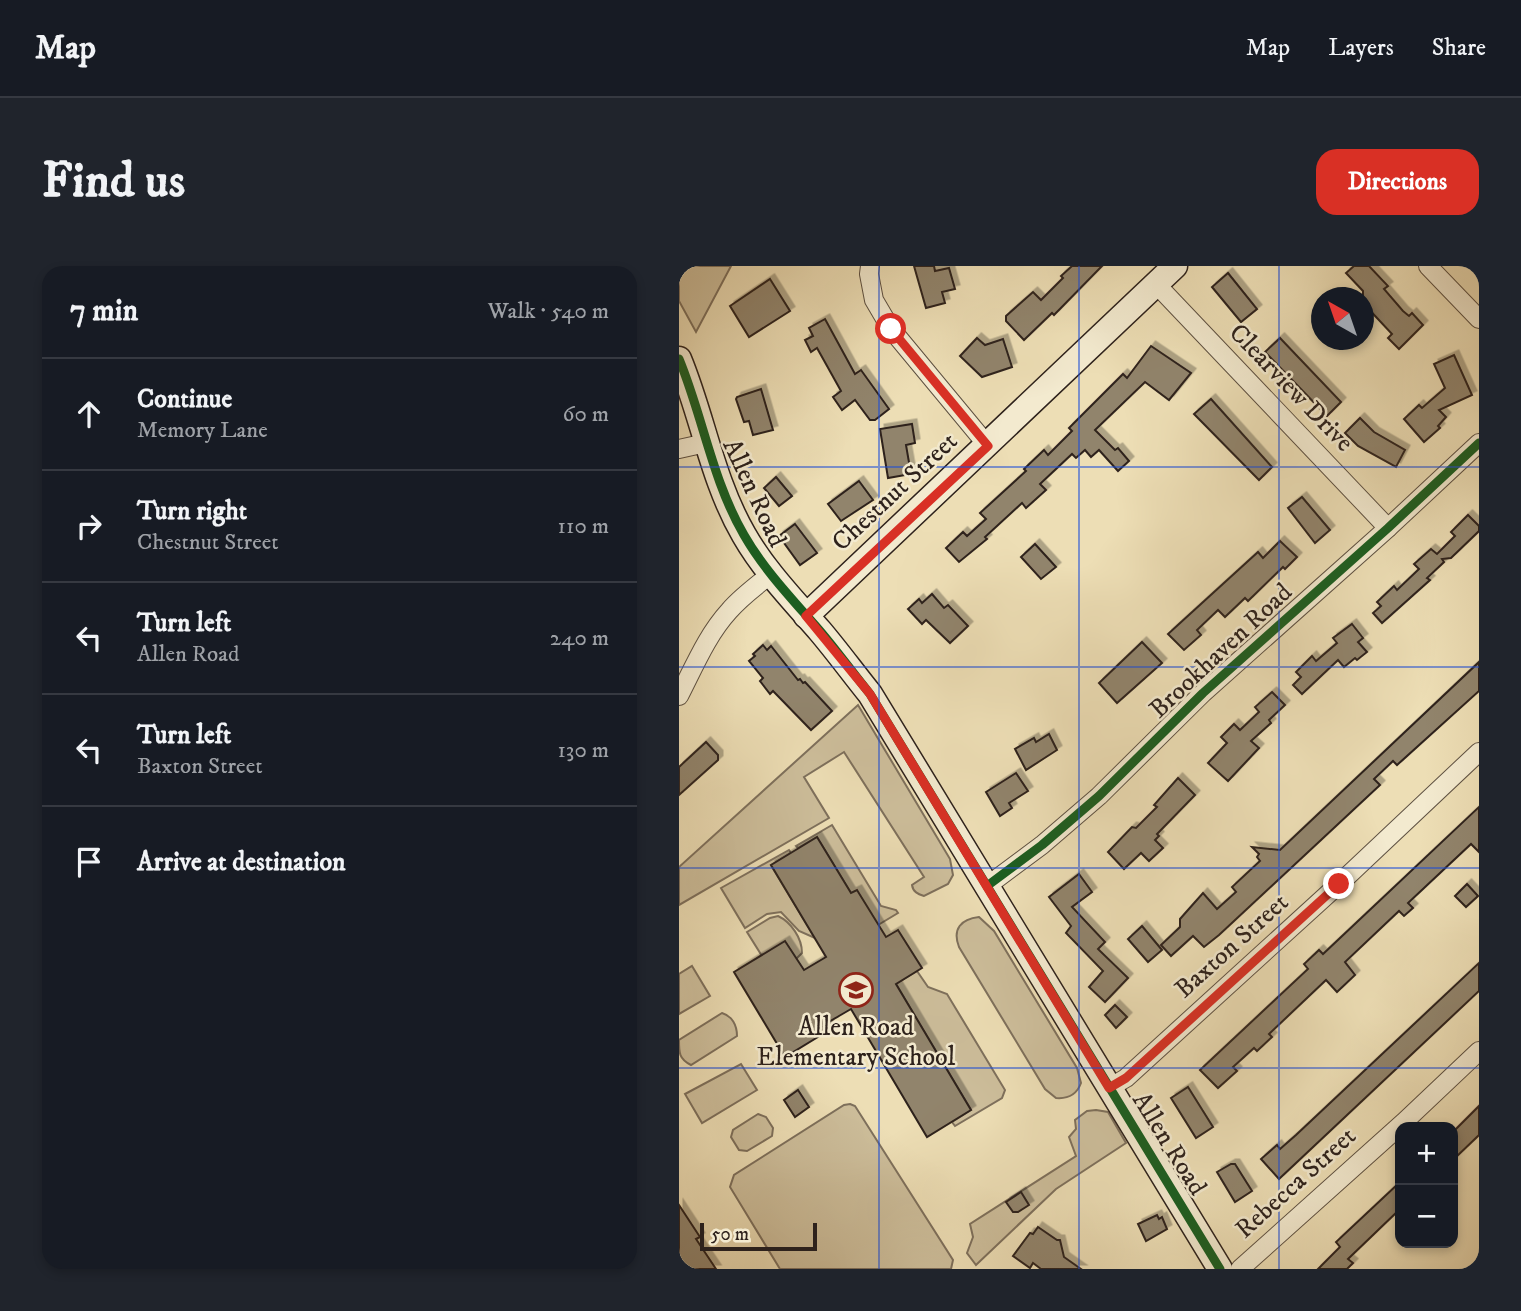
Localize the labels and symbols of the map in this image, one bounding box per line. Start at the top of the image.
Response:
north arrow [1311,287,1374,350]
route start [875,313,906,344]
street label: Clearview Drive [1222,317,1360,459]
street label: Chestnut Street [825,425,965,559]
street label: Allen Road [715,434,793,552]
street label: Brookhaven Road [1143,576,1299,726]
route end [1323,868,1354,899]
street label: Baxton Street [1168,886,1296,1006]
school or university icon: Allen Road Elementary School [837,971,875,1009]
place label: Allen Road Elementary School [757,1011,956,1074]
street label: Allen Road [1124,1086,1214,1202]
street label: Rebecca Street [1229,1120,1363,1246]
scale bar [700,1220,817,1252]

